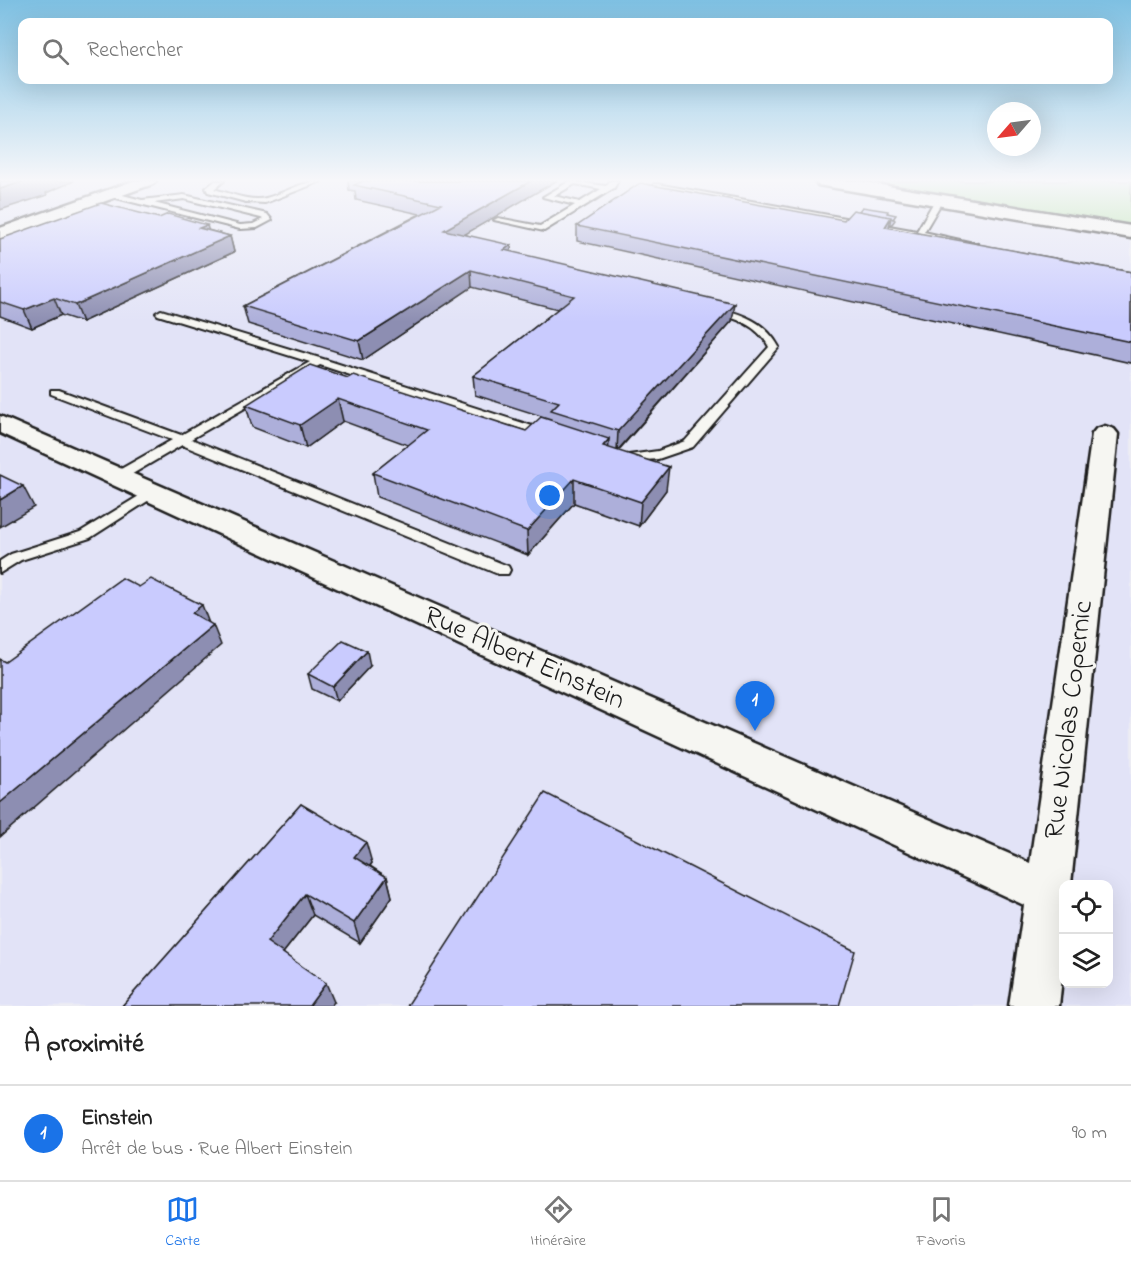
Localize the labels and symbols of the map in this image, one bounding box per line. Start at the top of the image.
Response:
north arrow [987,102,1041,156]
your location [535,481,564,510]
street label: Rue Albert Einstein [417,596,631,722]
street label: Rue Nicolas Copernic [1035,598,1105,842]
pin: 1 [736,682,774,731]

